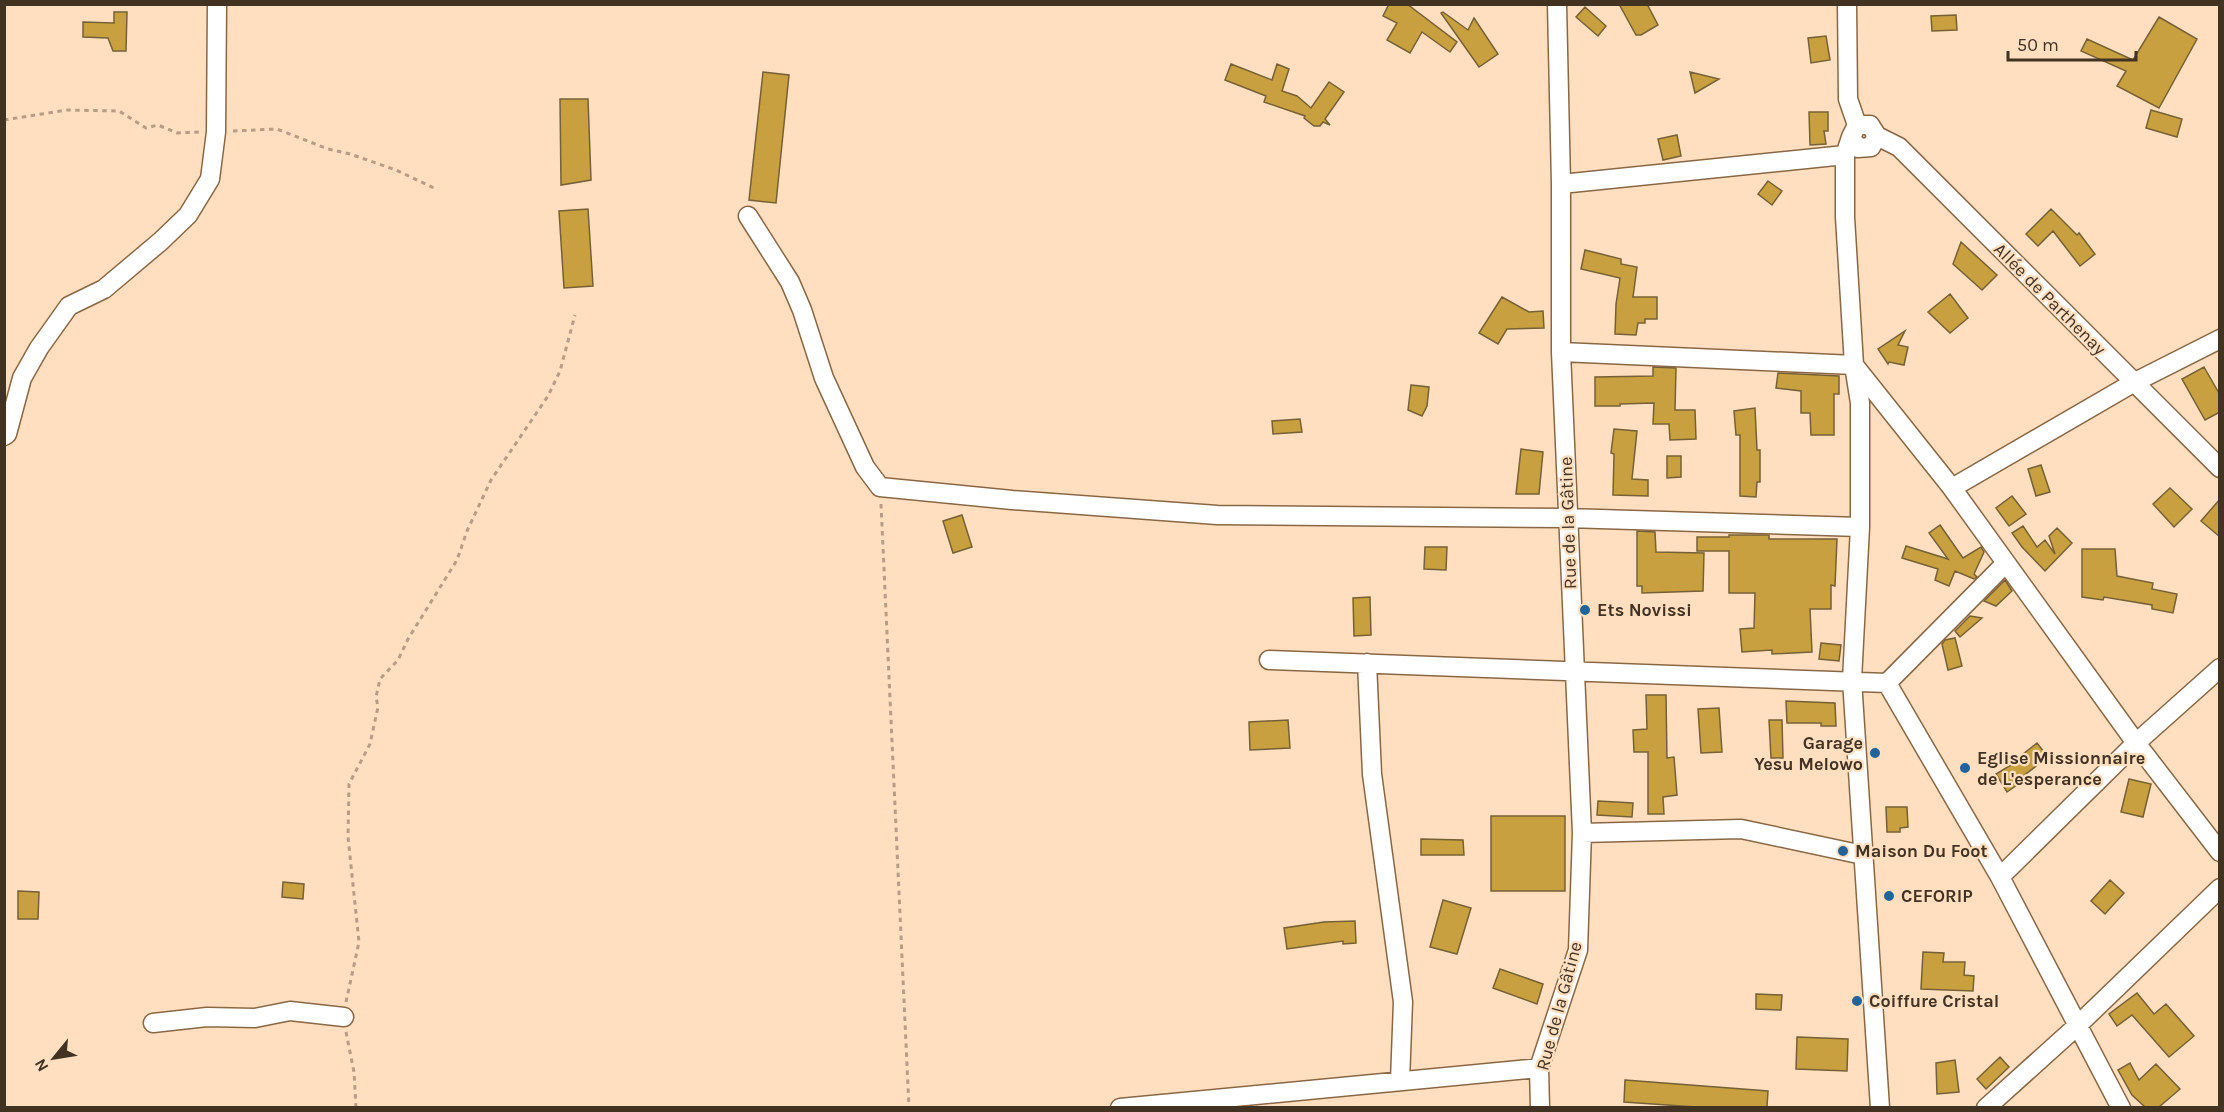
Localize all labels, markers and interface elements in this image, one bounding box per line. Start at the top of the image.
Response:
scale bar [2008,24,2136,62]
text: 50 m [2017,34,2059,56]
street label: Allée de Parthenay [1989,238,2111,360]
street label: Rue de la Gâtine [1555,456,1581,590]
place label: Ets Novissi [1597,599,1692,621]
marker: Ets Novissi [1578,603,1592,617]
place label: Garage Yesu Melowo [1754,732,1863,775]
marker: Garage Yesu Melowo [1868,746,1882,760]
place label: Eglise Missionnaire de L'esperance [1977,747,2145,790]
marker: Eglise Missionnaire de L'esperance [1958,761,1972,775]
place label: Maison Du Foot [1855,840,1988,862]
marker: Maison Du Foot [1836,844,1850,858]
place label: CEFORIP [1901,885,1973,907]
marker: CEFORIP [1882,889,1896,903]
street label: Rue de la Gâtine [1531,939,1587,1073]
place label: Coiffure Cristal [1869,990,1999,1012]
marker: Coiffure Cristal [1850,994,1864,1008]
north arrow [24,1028,84,1088]
text: N [30,1056,53,1075]

